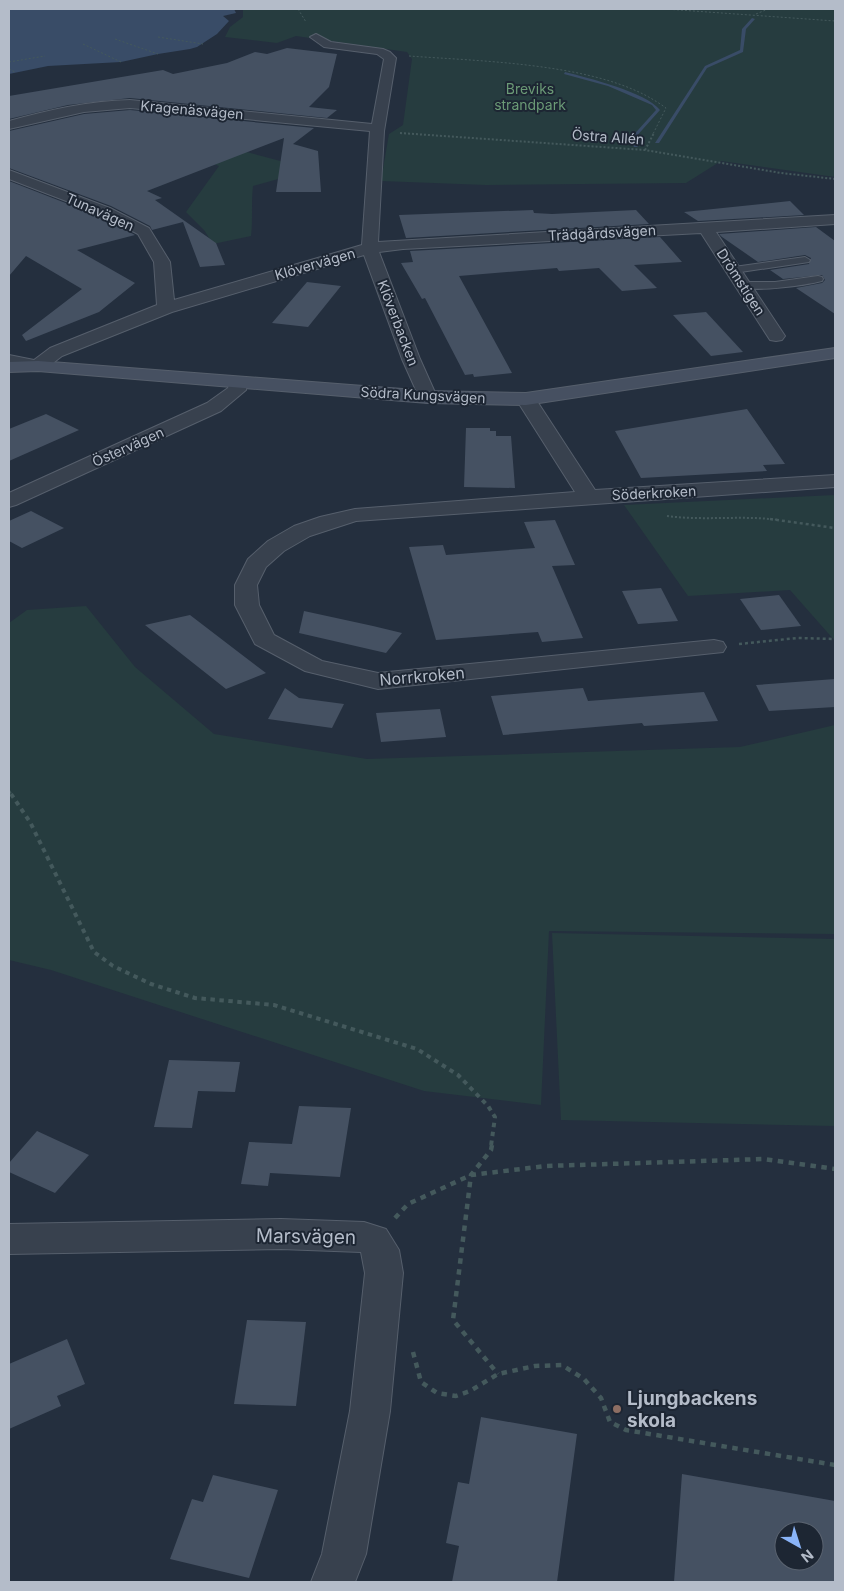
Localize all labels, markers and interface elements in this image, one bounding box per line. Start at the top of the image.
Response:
park label: Breviks strandpark [494,80,566,113]
street label: Kragenäsvägen [140,97,244,122]
street label: Östra Allén [571,125,645,148]
street label: Tunavägen [63,189,137,234]
street label: Trädgårdsvägen [548,221,656,244]
street label: Klövervägen [273,244,357,283]
street label: Drömstigen [714,245,769,318]
street label: Klöverbacken [374,278,423,368]
street label: Södra Kungsvägen [360,383,486,406]
street label: Östervägen [89,423,166,470]
street label: Söderkroken [611,482,697,503]
street label: Norrkroken [379,662,465,690]
street label: Marsvägen [256,1224,356,1249]
place label: Ljungbackens skola [627,1387,757,1432]
marker: Ljungbackens skola [611,1403,623,1415]
north arrow [774,1521,824,1571]
text: N [798,1547,817,1566]

